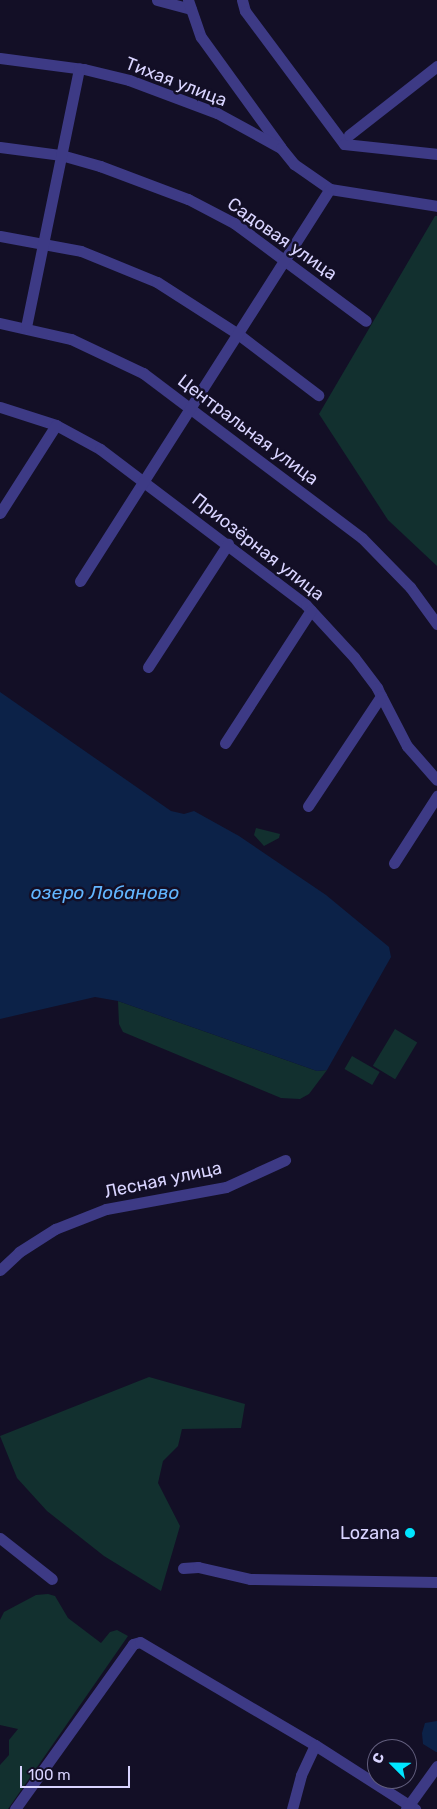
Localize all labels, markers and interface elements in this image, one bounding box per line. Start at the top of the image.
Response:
street label: Тихая улица [122,53,230,111]
street label: Садовая улица [223,193,341,285]
street label: Центральная улица [173,370,323,490]
street label: Приозёрная улица [188,489,328,605]
water label: озеро Лобаново [31,882,179,904]
street label: Лесная улица [102,1157,224,1203]
place label: Lozana [340,1522,400,1544]
marker: Lozana [404,1527,416,1539]
north arrow [367,1739,417,1789]
text: С [369,1750,388,1766]
scale bar [22,1756,132,1788]
text: 100 m [28,1766,70,1784]

